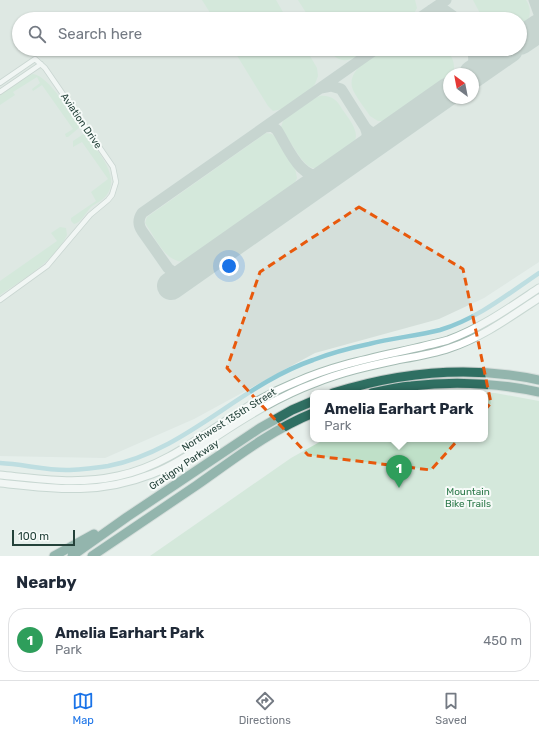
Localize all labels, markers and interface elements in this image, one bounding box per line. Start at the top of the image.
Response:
search box [12,12,527,56]
icon: search [26,23,48,45]
text: Search here [58,25,142,43]
north arrow [443,68,479,104]
street label: Aviation Drive [58,91,104,151]
your location [219,256,239,276]
street label: Northwest 135th Street [180,386,278,454]
popup [310,390,488,442]
text: Amelia Earhart Park [324,400,474,418]
text: Park [324,418,351,433]
street label: Gratigny Parkway [147,437,222,493]
pin: 1 [386,455,412,488]
park label: Mountain Bike Trails [445,486,491,510]
scale bar [12,528,75,547]
text: 100 m [18,530,49,543]
text: Nearby [16,572,77,592]
text: Amelia Earhart Park [55,624,204,642]
text: 1 [27,633,33,648]
text: 450 m [483,633,522,648]
text: Park [55,642,82,657]
tab: Map [72,690,94,727]
tab: Directions [239,690,291,727]
tab: Saved [435,690,467,727]

